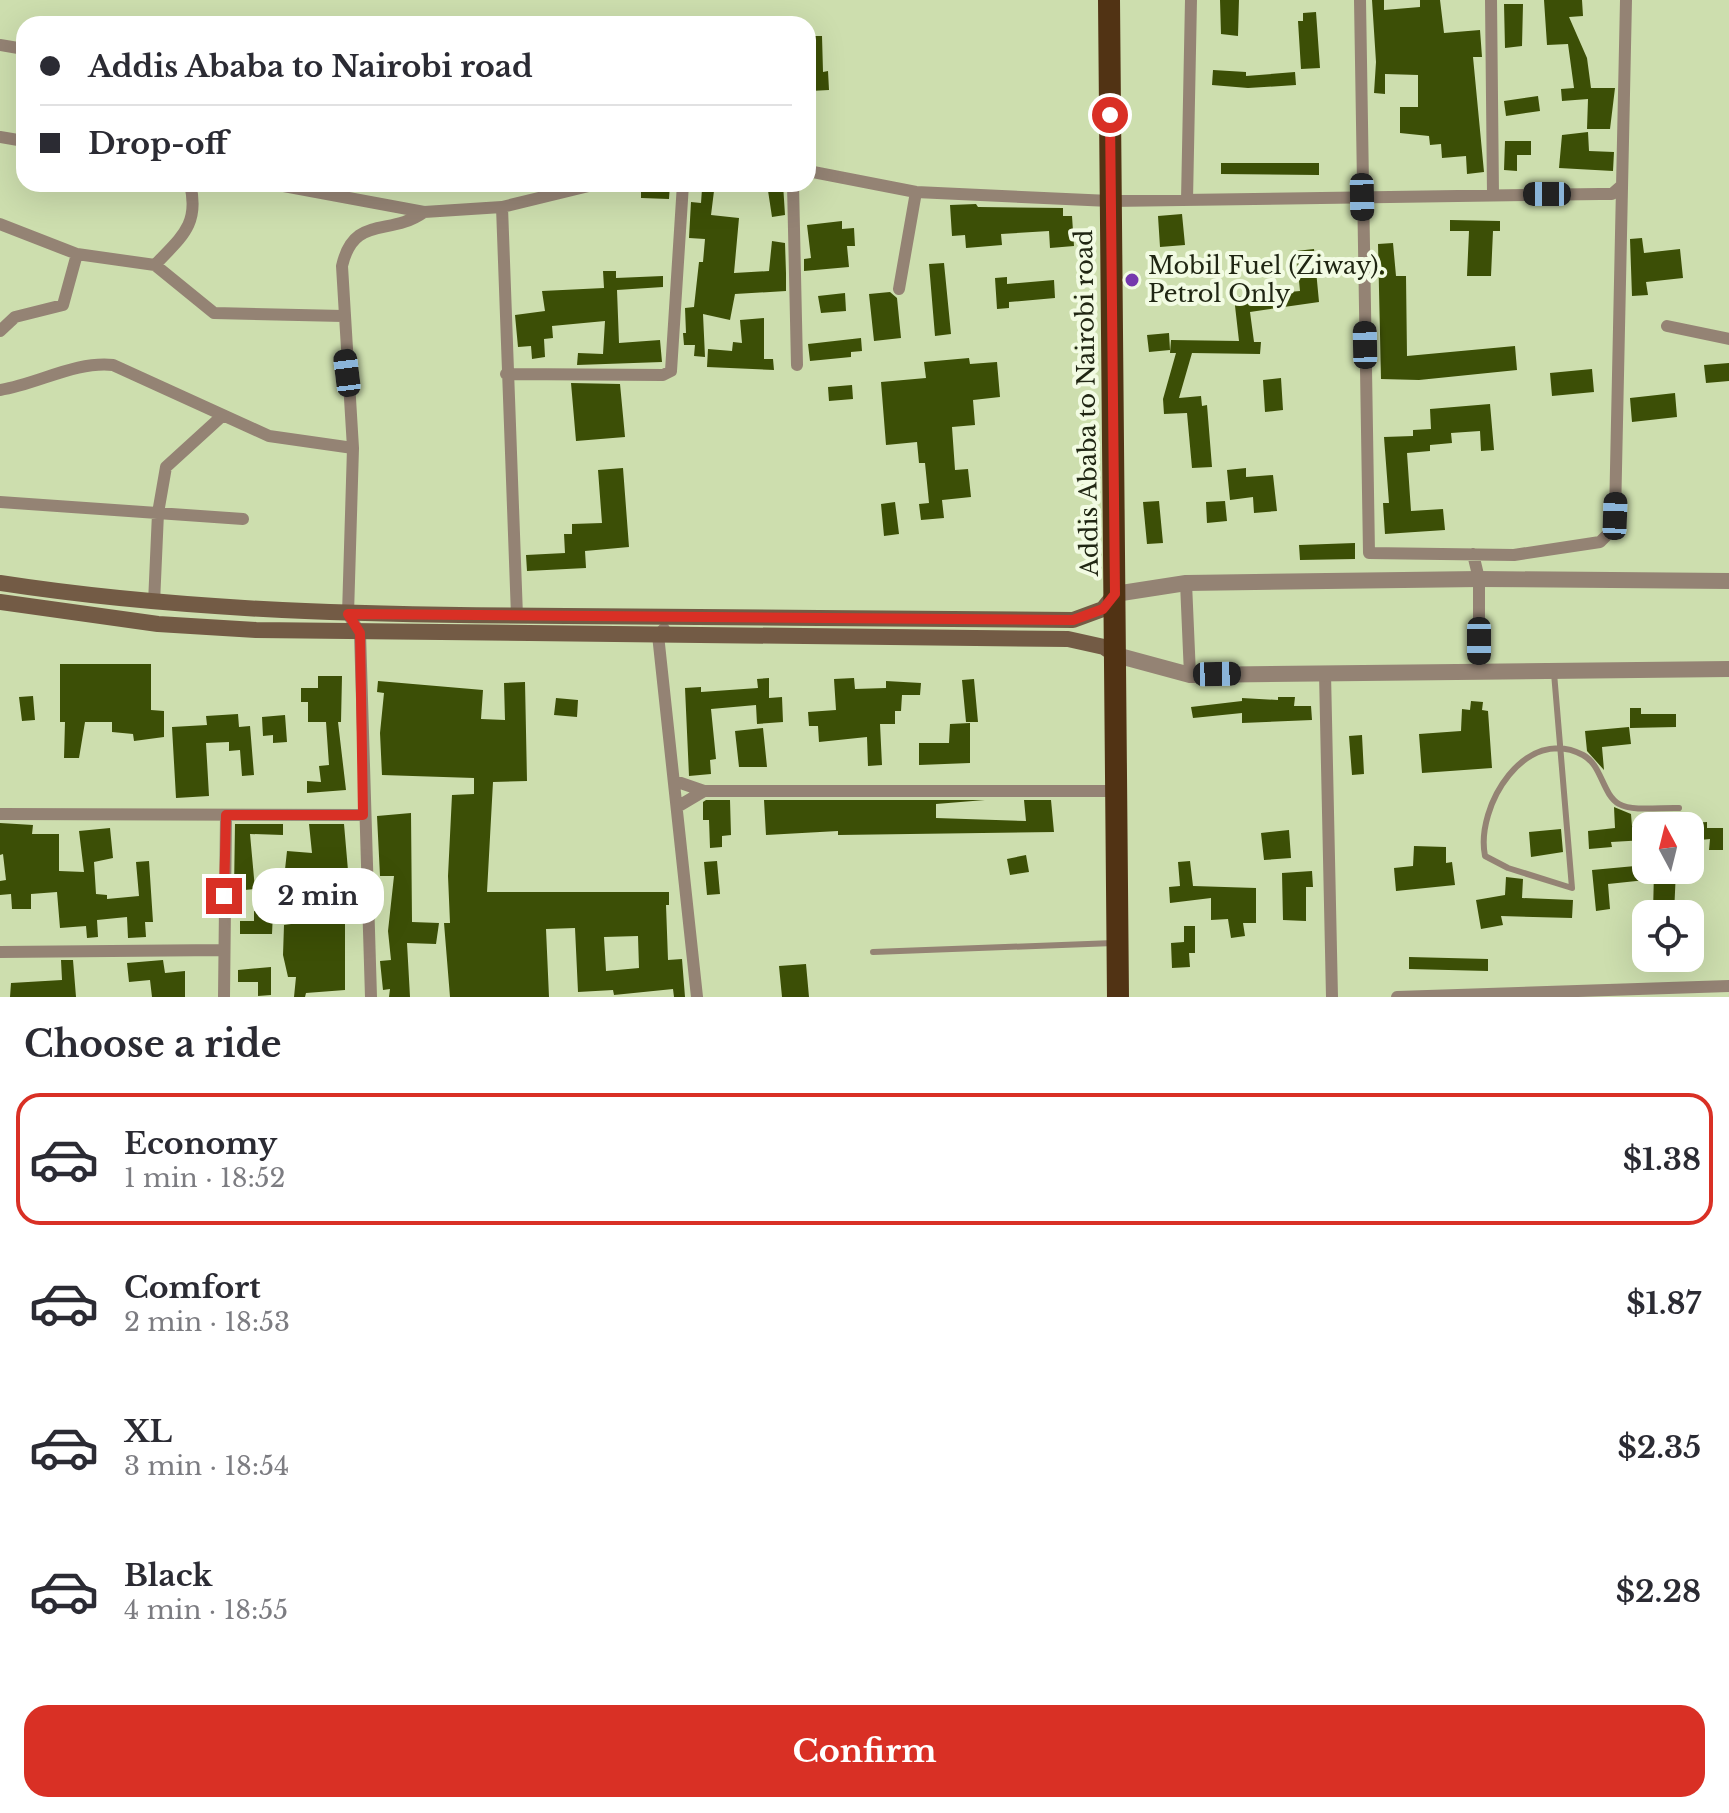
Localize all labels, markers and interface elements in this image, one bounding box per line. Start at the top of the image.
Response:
text: Addis Ababa to Nairobi road [88,48,533,85]
route start [1092,97,1128,133]
text: Drop-off [88,125,228,162]
car [1350,173,1374,221]
car [1523,182,1571,206]
street label: Addis Ababa to Nairobi road [1069,229,1104,578]
place label: Mobil Fuel (Ziway). Petrol Only [1148,251,1385,308]
marker: Mobil Fuel (Ziway). Petrol Only [1123,271,1141,289]
car [1353,321,1377,369]
car [332,348,362,398]
car [1602,492,1628,540]
car [1467,617,1491,665]
car [1193,662,1241,686]
north arrow [1632,812,1704,884]
map controls [1632,812,1704,972]
callout: 2 min [252,868,384,924]
route end [206,878,242,914]
text: 2 min [278,880,358,912]
button: locate [1632,900,1704,972]
text: Choose a ride [24,1022,281,1067]
icon: car [28,1123,100,1195]
text: Economy [124,1125,277,1162]
text: $1.38 [1623,1141,1701,1178]
text: 1 min · 18:52 [124,1162,286,1194]
icon: car [28,1267,100,1339]
text: Comfort [124,1269,261,1306]
text: $1.87 [1626,1285,1701,1322]
text: 2 min · 18:53 [124,1306,290,1338]
icon: car [28,1411,100,1483]
text: XL [124,1413,172,1450]
text: $2.35 [1617,1429,1701,1466]
text: 3 min · 18:54 [124,1450,289,1482]
icon: car [28,1555,100,1627]
text: Black [124,1557,212,1594]
text: $2.28 [1616,1573,1701,1610]
text: 4 min · 18:55 [124,1594,288,1626]
button: Confirm [24,1705,1705,1797]

